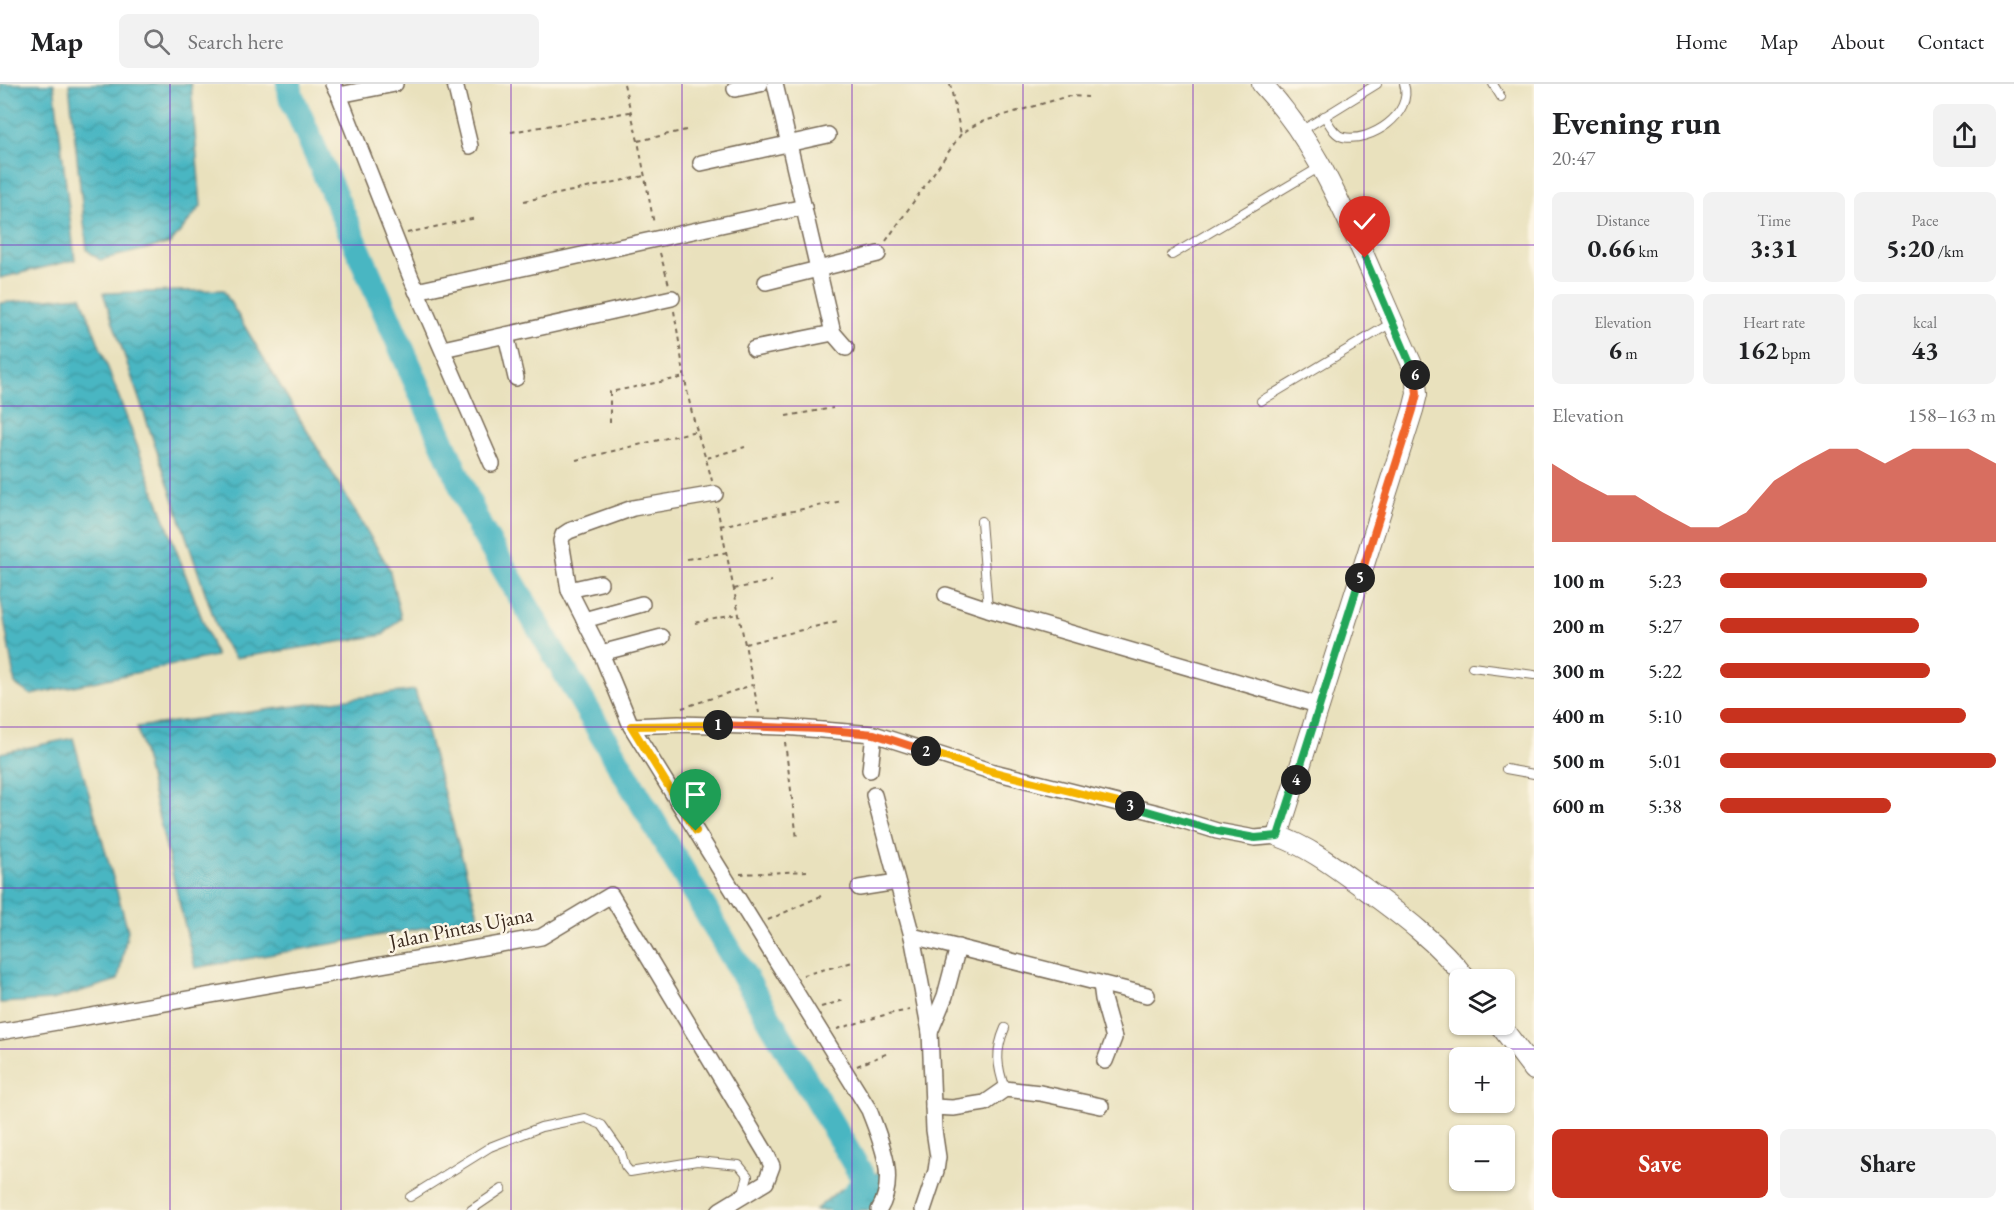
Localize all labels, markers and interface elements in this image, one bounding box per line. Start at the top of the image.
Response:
search box [119,14,539,68]
text: Map [30,23,83,59]
icon: search [140,25,173,58]
text: Search here [188,27,283,56]
text: Home [1675,28,1727,55]
text: Map [1760,28,1798,55]
text: About [1831,28,1884,55]
text: Contact [1917,28,1984,55]
text: Evening run [1552,101,1721,144]
button: share [1933,104,1996,167]
text: 20:47 [1552,145,1595,171]
pin [1339,196,1390,258]
icon: check [1348,205,1381,238]
text: Distance [1596,210,1650,231]
text: Time [1757,210,1791,231]
text: Pace [1912,210,1938,231]
text: 0.66 [1588,231,1635,265]
text: 3:31 [1750,231,1798,265]
text: 5:20 [1886,231,1935,265]
text: km [1635,241,1658,262]
text: /km [1935,241,1964,262]
text: Elevation [1594,312,1652,333]
text: Heart rate [1743,312,1805,333]
text: kcal [1913,312,1937,333]
text: 6 [1608,333,1622,367]
text: 162 [1737,333,1779,367]
text: 43 [1911,333,1939,367]
text: m [1622,343,1638,364]
text: bpm [1779,343,1811,364]
pin: 6 [1400,360,1430,390]
text: 6 [1411,364,1419,385]
text: Elevation [1552,402,1624,428]
text: 158–163 m [1908,402,1996,428]
pin: 5 [1345,563,1375,593]
text: 5 [1356,567,1364,588]
text: 100 m [1552,568,1605,594]
text: 5:23 [1648,568,1682,594]
text: 200 m [1552,613,1605,639]
text: 5:27 [1648,613,1682,639]
text: 300 m [1552,658,1605,684]
text: 5:22 [1648,658,1682,684]
text: 400 m [1552,703,1605,729]
text: 5:10 [1648,703,1682,729]
pin: 1 [703,710,733,740]
text: 1 [714,714,722,735]
pin: 2 [911,736,941,766]
text: 2 [922,740,930,761]
text: 500 m [1552,748,1605,774]
text: 5:01 [1648,748,1682,774]
pin: 4 [1281,765,1311,795]
pin [670,769,721,831]
text: 4 [1292,769,1300,790]
icon: arrive [679,778,712,811]
pin: 3 [1115,791,1145,821]
text: 600 m [1552,793,1605,819]
text: 5:38 [1648,793,1682,819]
text: 3 [1126,795,1134,816]
street label: Jalan Pintas Ujana [385,900,536,955]
map controls [1449,969,1515,1191]
button: layers [1449,969,1515,1035]
button: + [1449,1047,1515,1113]
button: − [1449,1125,1515,1191]
button: Save [1552,1129,1768,1198]
button: Share [1780,1129,1996,1198]

